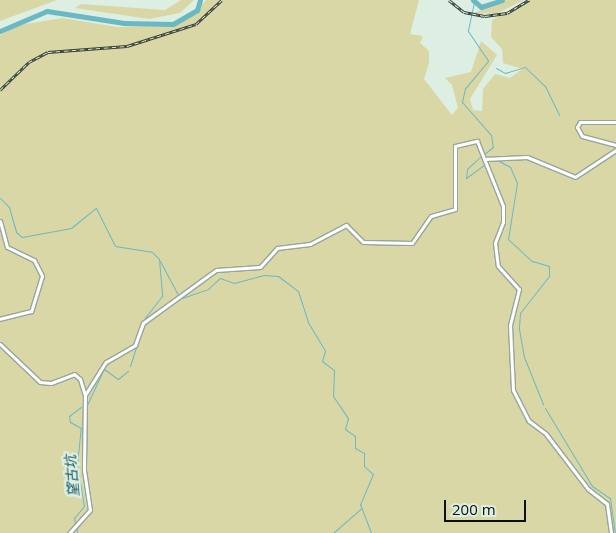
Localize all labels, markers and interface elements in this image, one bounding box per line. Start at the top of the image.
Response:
water label: 望古坑 [62,454,82,498]
scale bar [446,490,528,522]
text: 200 m [452,499,496,519]

